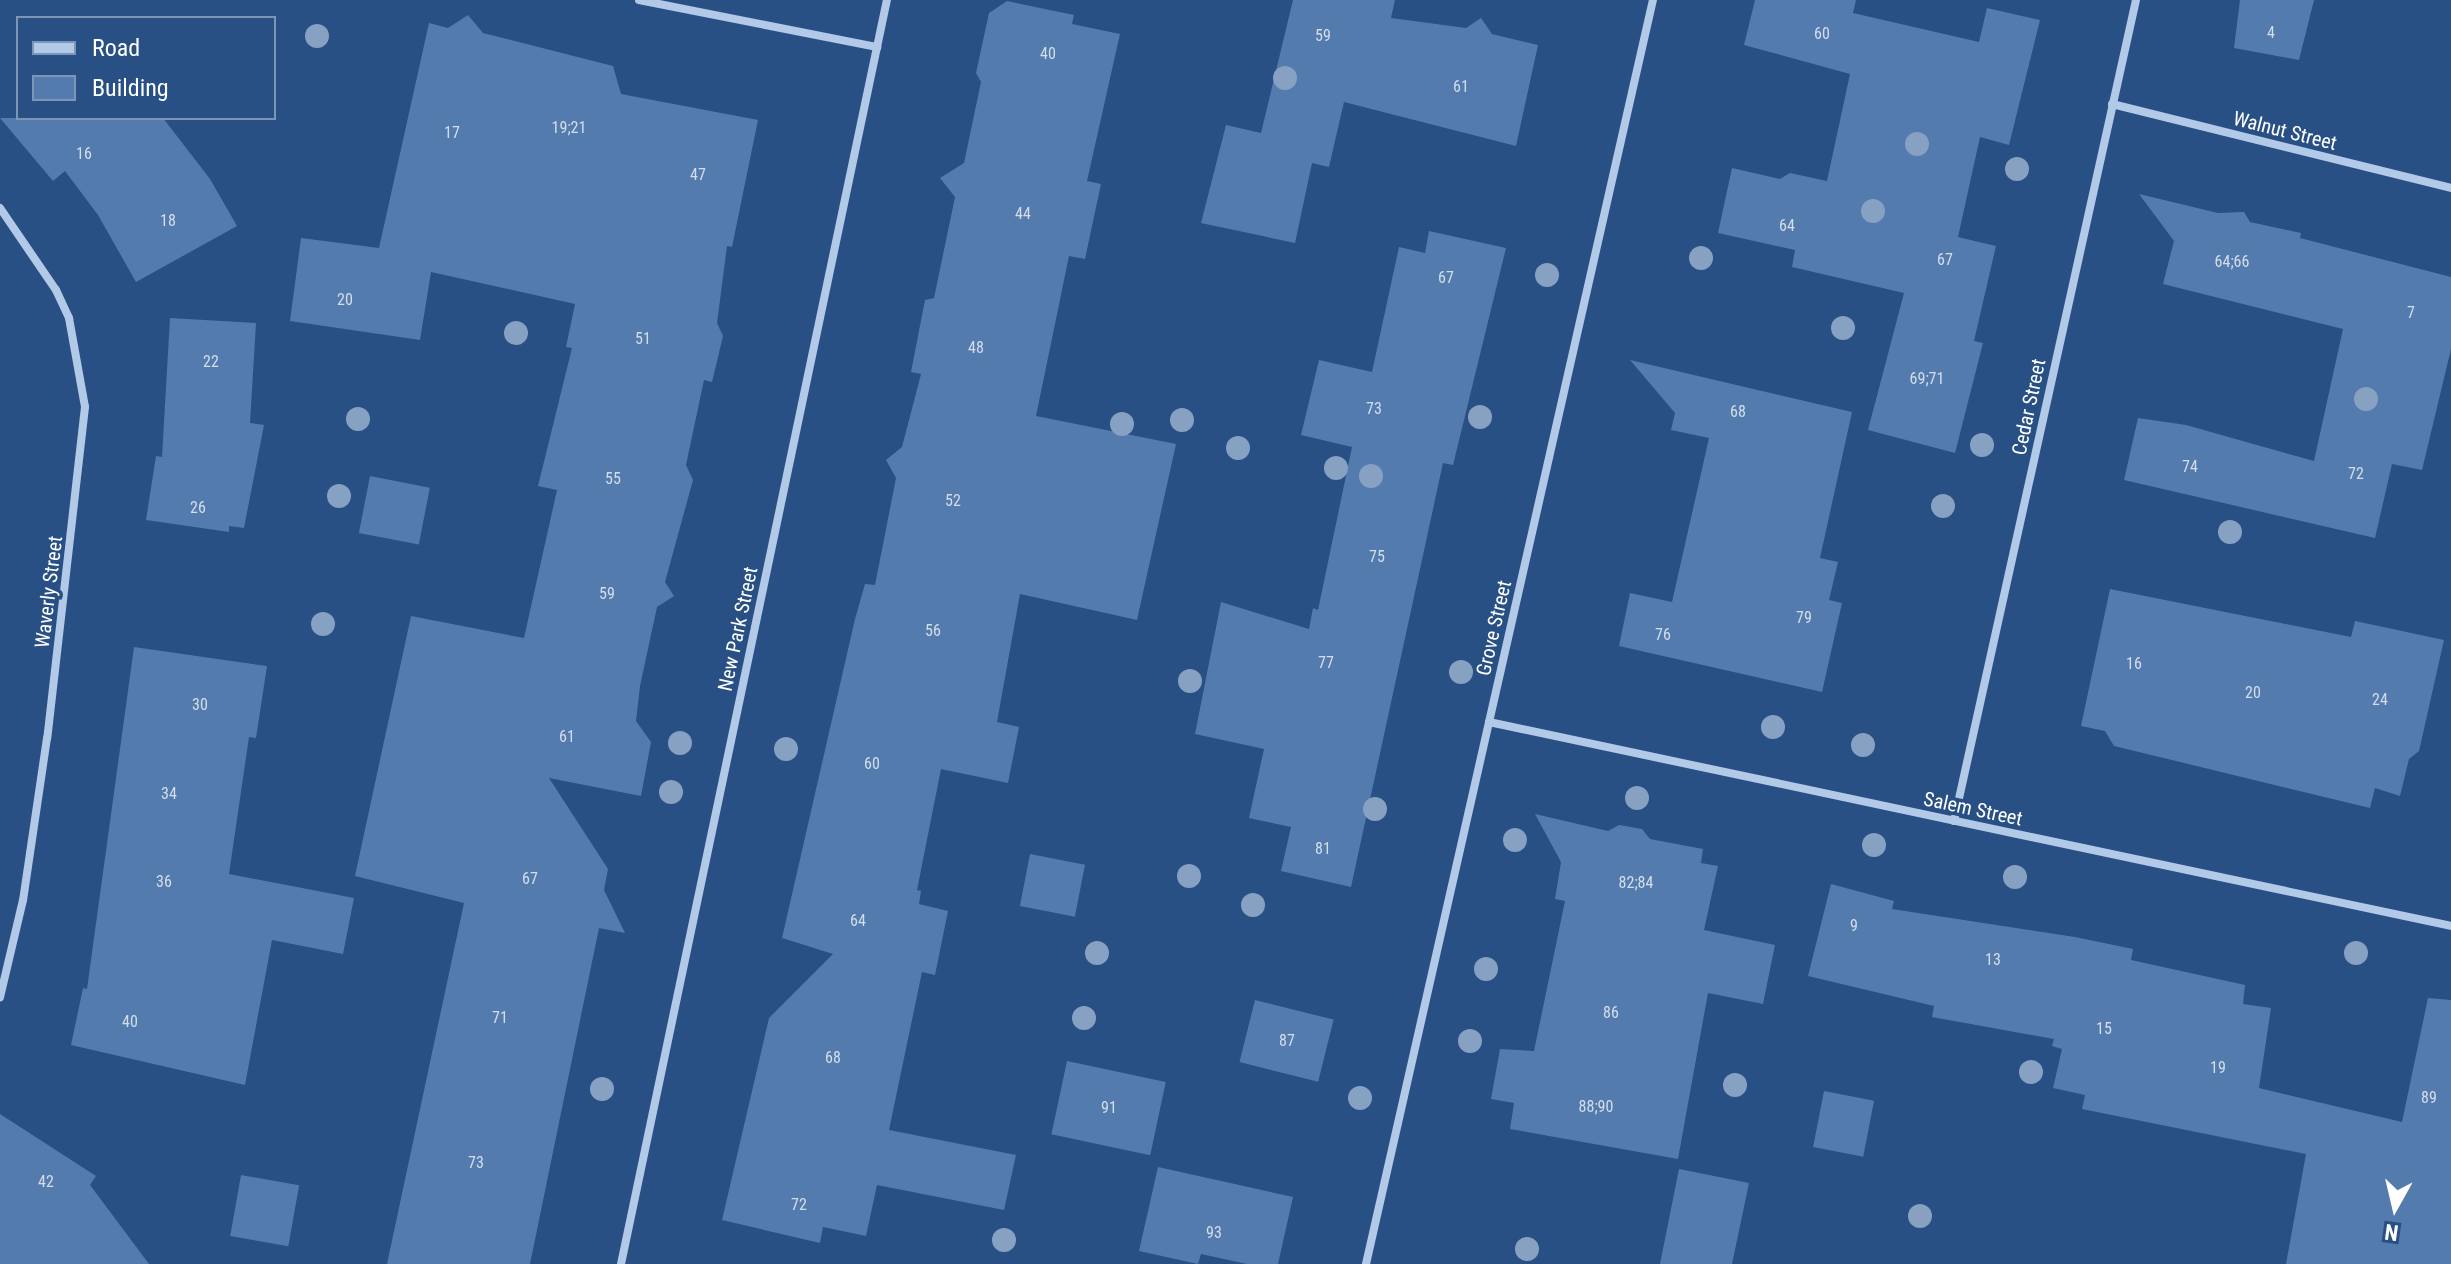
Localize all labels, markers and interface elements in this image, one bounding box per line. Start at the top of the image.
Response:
legend [16,16,276,120]
house number: 4 [2267,23,2275,43]
house number: 60 [1814,24,1830,44]
house number: 59 [1315,26,1331,46]
text: Road [92,34,140,62]
house number: 40 [1040,44,1056,64]
text: Building [92,74,169,102]
house number: 61 [1453,77,1469,97]
street label: Walnut Street [2231,107,2339,155]
house number: 19;21 [552,118,586,138]
house number: 17 [444,123,460,143]
house number: 16 [76,144,92,164]
house number: 47 [690,165,706,185]
house number: 44 [1015,204,1031,224]
house number: 18 [160,211,176,231]
house number: 64 [1779,216,1795,236]
house number: 67 [1937,250,1953,270]
house number: 64;66 [2215,252,2249,272]
house number: 67 [1438,268,1454,288]
house number: 20 [337,290,353,310]
house number: 7 [2407,303,2415,323]
house number: 51 [635,329,651,349]
house number: 48 [968,338,984,358]
house number: 22 [203,352,219,372]
street label: Cedar Street [2007,357,2051,457]
house number: 69;71 [1910,369,1944,389]
house number: 73 [1366,399,1382,419]
house number: 68 [1730,402,1746,422]
house number: 74 [2182,457,2198,477]
house number: 72 [2348,464,2364,484]
house number: 55 [605,469,621,489]
house number: 52 [945,491,961,511]
house number: 26 [190,498,206,518]
street label: Waverly Street [30,535,68,649]
house number: 75 [1369,547,1385,567]
street label: New Park Street [713,565,763,693]
street label: Grove Street [1471,578,1517,678]
house number: 59 [599,584,615,604]
house number: 79 [1796,608,1812,628]
house number: 56 [925,621,941,641]
house number: 76 [1655,625,1671,645]
house number: 77 [1318,653,1334,673]
house number: 16 [2126,654,2142,674]
house number: 20 [2245,683,2261,703]
house number: 24 [2372,690,2388,710]
house number: 30 [192,695,208,715]
house number: 61 [559,727,575,747]
house number: 60 [864,754,880,774]
house number: 34 [161,784,177,804]
street label: Salem Street [1921,787,2025,831]
house number: 81 [1315,839,1331,859]
house number: 67 [522,869,538,889]
house number: 36 [156,872,172,892]
house number: 82;84 [1619,873,1653,893]
house number: 64 [850,911,866,931]
house number: 9 [1850,916,1858,936]
house number: 13 [1985,950,2001,970]
house number: 86 [1603,1003,1619,1023]
house number: 71 [492,1008,508,1028]
house number: 40 [122,1012,138,1032]
house number: 15 [2096,1019,2112,1039]
house number: 87 [1279,1031,1295,1051]
house number: 68 [825,1048,841,1068]
house number: 19 [2210,1058,2226,1078]
house number: 89 [2421,1088,2437,1108]
house number: 88;90 [1579,1097,1613,1117]
house number: 91 [1101,1098,1117,1118]
house number: 73 [468,1153,484,1173]
north arrow [2355,1168,2435,1248]
house number: 42 [38,1172,54,1192]
house number: 72 [791,1195,807,1215]
text: N [2383,1219,2400,1246]
house number: 93 [1206,1223,1222,1243]

